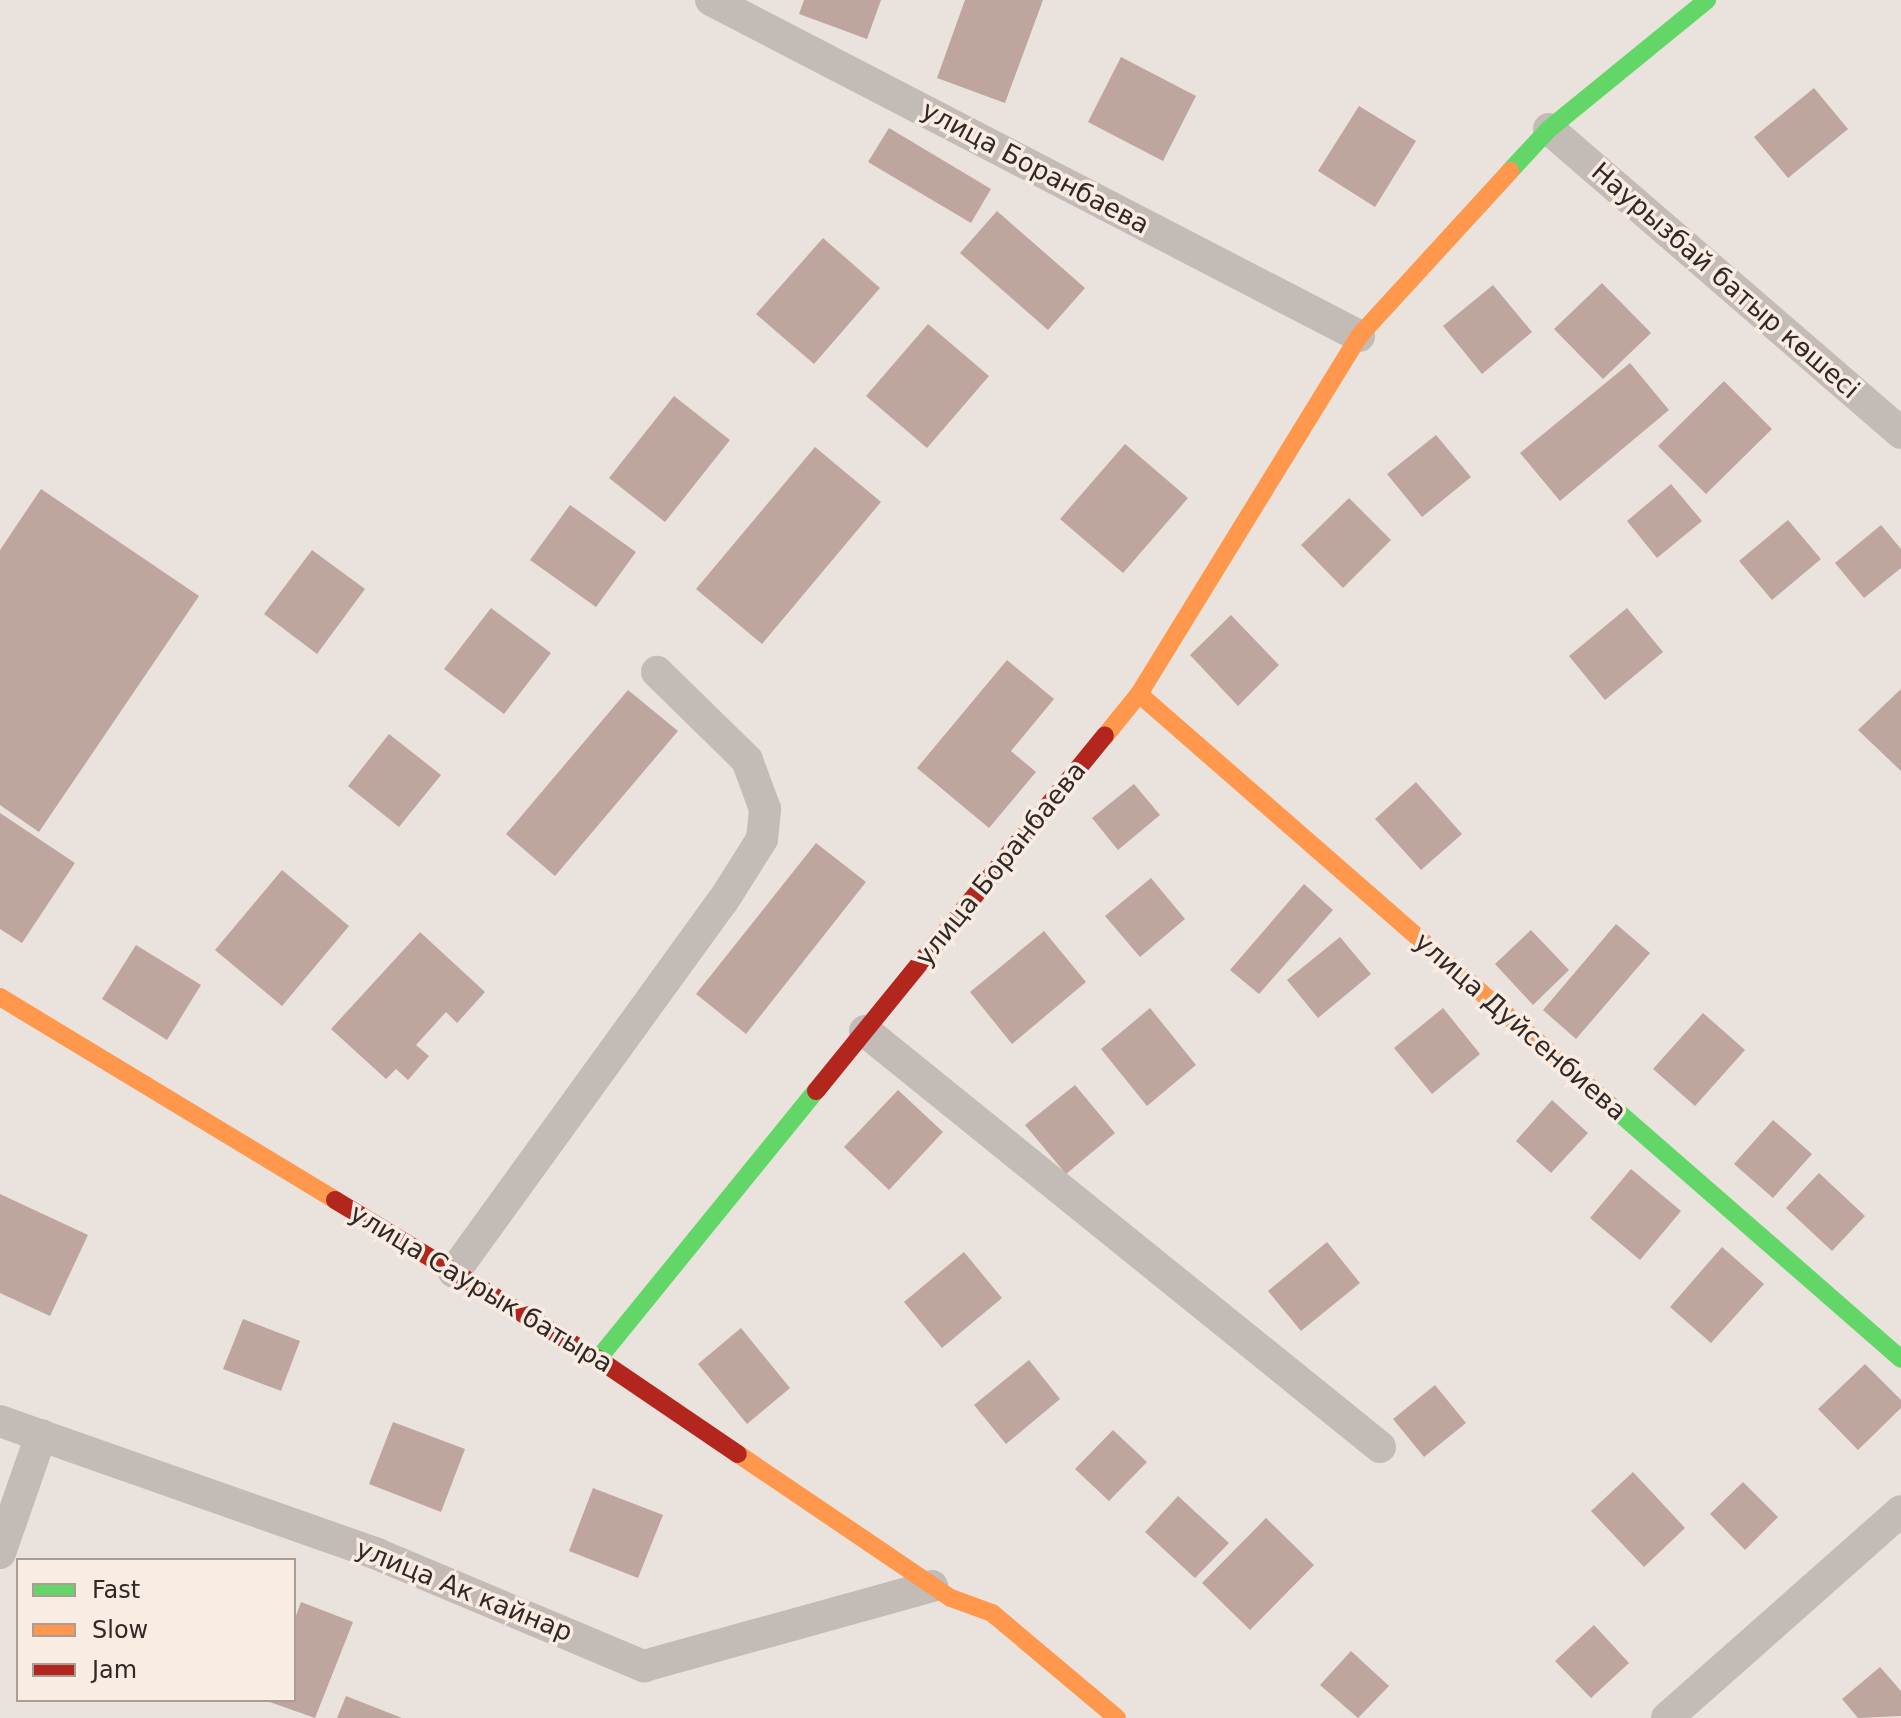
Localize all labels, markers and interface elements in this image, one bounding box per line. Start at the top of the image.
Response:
street label: улица Боранбаева [916,95,1154,241]
street label: Наурызбай батыр көшесі [1585,156,1865,406]
street label: улица Боранбаева [909,756,1093,972]
street label: улица Дуйсенбиева [1408,926,1632,1128]
street label: улица Саурык батыра [344,1198,618,1380]
street label: улица Ак кайнар [351,1533,577,1649]
legend [16,1558,296,1702]
text: Fast [92,1576,140,1604]
text: Slow [92,1616,148,1644]
text: Jam [92,1656,137,1684]

